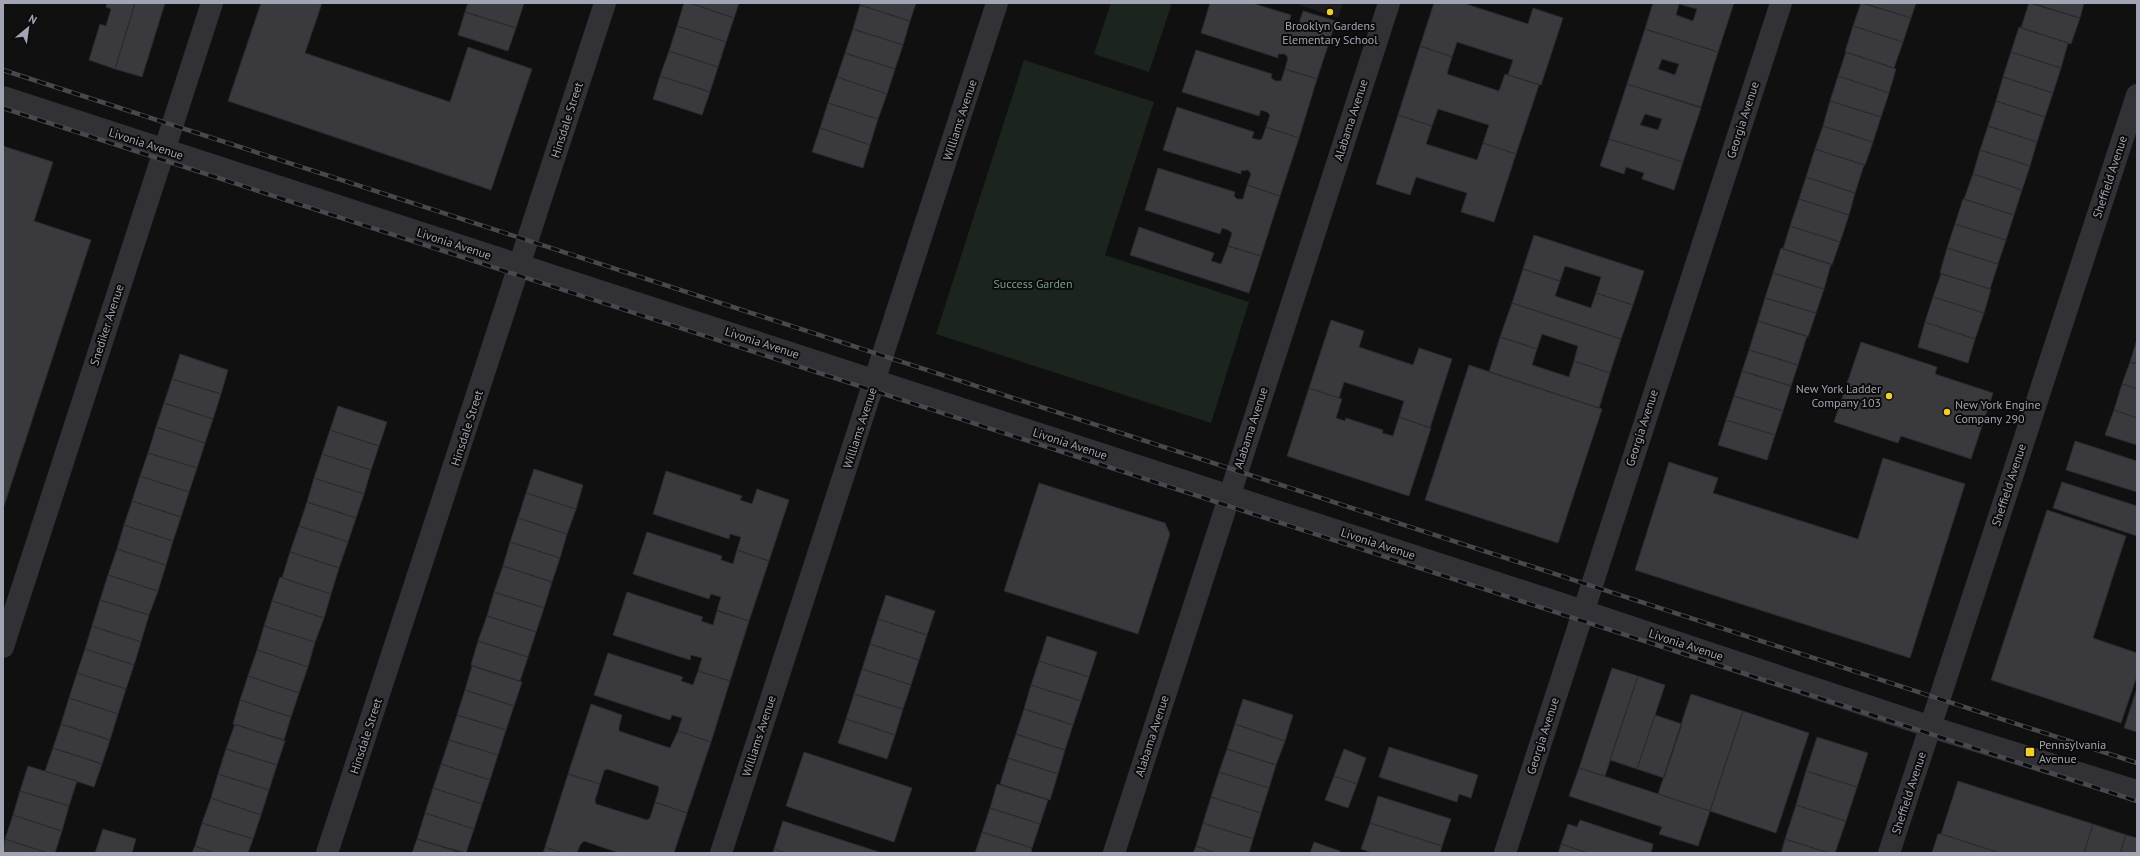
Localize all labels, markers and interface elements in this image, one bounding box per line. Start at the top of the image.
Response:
marker: Brooklyn Gardens Elementary School [1325,7,1335,17]
north arrow [8,8,48,48]
text: N [26,11,39,27]
place label: Brooklyn Gardens Elementary School [1282,18,1378,47]
street label: Williams Avenue [939,77,980,162]
street label: Alabama Avenue [1330,77,1371,163]
street label: Hinsdale Street [547,80,586,160]
street label: Georgia Avenue [1723,80,1762,160]
street label: Livonia Avenue [107,124,185,163]
street label: Sheffield Avenue [2089,134,2130,220]
street label: Livonia Avenue [415,224,493,263]
park label: Success Garden [993,276,1073,291]
street label: Snediker Avenue [86,282,127,367]
street label: Livonia Avenue [723,323,801,362]
place label: New York Ladder Company 103 [1796,381,1881,410]
street label: Williams Avenue [839,385,880,470]
street label: Alabama Avenue [1230,385,1271,471]
street label: Hinsdale Street [447,388,486,468]
street label: Georgia Avenue [1622,388,1661,468]
marker: New York Ladder Company 103 [1884,391,1894,401]
place label: New York Engine Company 290 [1955,397,2041,426]
marker: New York Engine Company 290 [1942,407,1952,417]
street label: Livonia Avenue [1031,424,1109,463]
street label: Sheffield Avenue [1988,442,2029,528]
street label: Livonia Avenue [1339,524,1417,563]
street label: Livonia Avenue [1647,625,1725,664]
street label: Williams Avenue [738,693,779,778]
street label: Alabama Avenue [1131,693,1172,779]
street label: Hinsdale Street [346,696,385,776]
street label: Georgia Avenue [1523,696,1562,776]
place label: Pennsylvania Avenue [2039,737,2106,766]
marker: Pennsylvania Avenue [2024,746,2036,758]
street label: Sheffield Avenue [1888,750,1929,836]

